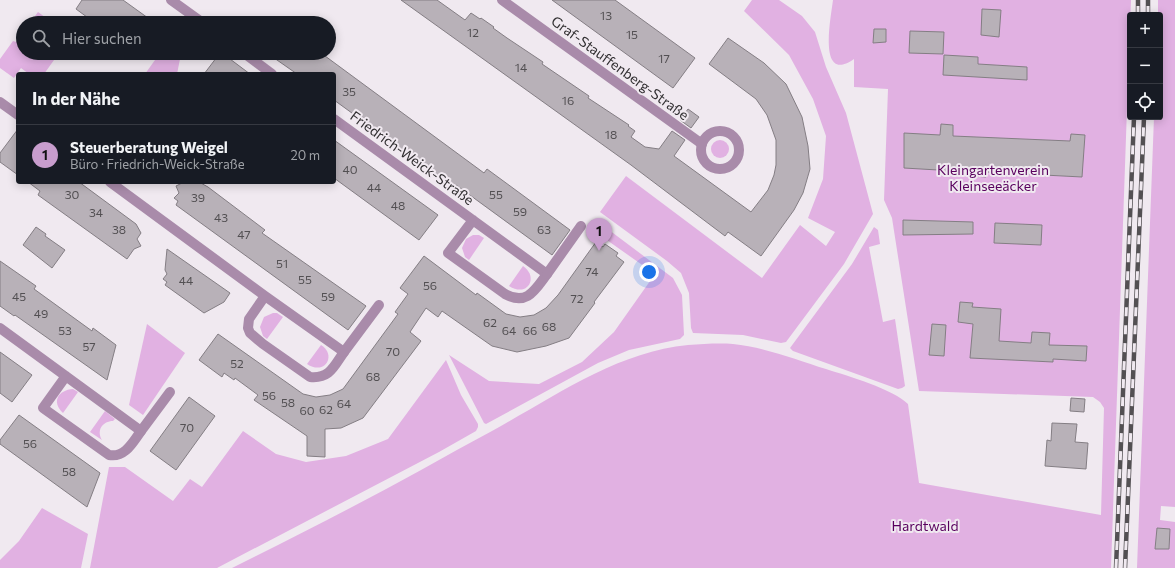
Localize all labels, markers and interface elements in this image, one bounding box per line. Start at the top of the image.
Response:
house number: 13 [600,8,612,22]
street label: Graf-Stauffenberg-Straße [548,12,692,123]
map controls [1127,12,1163,120]
button: + [1127,12,1163,48]
search box [16,16,336,60]
house number: 12 [467,25,479,39]
icon: search [30,27,52,49]
house number: 15 [626,27,638,41]
text: Hier suchen [62,29,142,47]
button: − [1127,48,1163,84]
house number: 17 [658,51,670,65]
house number: 14 [515,60,527,74]
house number: 35 [342,84,356,98]
button: locate [1127,84,1163,120]
text: In der Nähe [32,88,120,109]
house number: 16 [562,93,574,107]
street label: Friedrich-Weick-Straße [347,107,477,208]
house number: 18 [605,127,617,141]
text: Steuerberatung Weigel [70,138,228,156]
text: 1 [42,147,48,163]
text: 20 m [291,147,320,163]
text: Büro · Friedrich-Weick-Straße [70,156,245,172]
park label: Kleingartenverein Kleinseeäcker [937,161,1049,194]
house number: 40 [342,162,358,176]
house number: 44 [367,180,381,194]
house number: 30 [65,187,80,201]
house number: 55 [489,187,503,201]
house number: 39 [191,190,205,204]
house number: 48 [391,198,405,212]
house number: 59 [513,204,527,218]
house number: 34 [89,205,103,219]
house number: 43 [214,210,228,224]
pin: 1 [586,218,612,251]
house number: 38 [112,222,126,236]
house number: 63 [537,222,551,236]
house number: 47 [237,227,251,241]
house number: 51 [276,256,288,270]
your location [639,262,659,282]
house number: 74 [586,264,598,278]
house number: 55 [298,272,312,286]
house number: 44 [179,273,193,287]
house number: 56 [423,278,437,292]
house number: 45 [12,289,26,303]
house number: 59 [321,289,335,303]
house number: 72 [571,291,584,305]
house number: 49 [34,306,48,320]
house number: 62 [483,315,497,329]
house number: 68 [542,319,556,333]
house number: 53 [58,323,72,337]
house number: 64 [502,323,516,337]
house number: 66 [523,323,537,337]
house number: 57 [82,339,96,353]
house number: 70 [386,344,400,358]
house number: 52 [230,356,244,370]
house number: 68 [366,369,380,383]
house number: 56 [262,388,276,402]
house number: 58 [281,395,295,409]
house number: 64 [337,396,351,410]
house number: 62 [319,402,333,416]
house number: 60 [299,403,315,417]
house number: 70 [180,420,194,434]
house number: 56 [23,436,37,450]
house number: 58 [62,464,76,478]
park label: Hardtwald [891,517,959,534]

